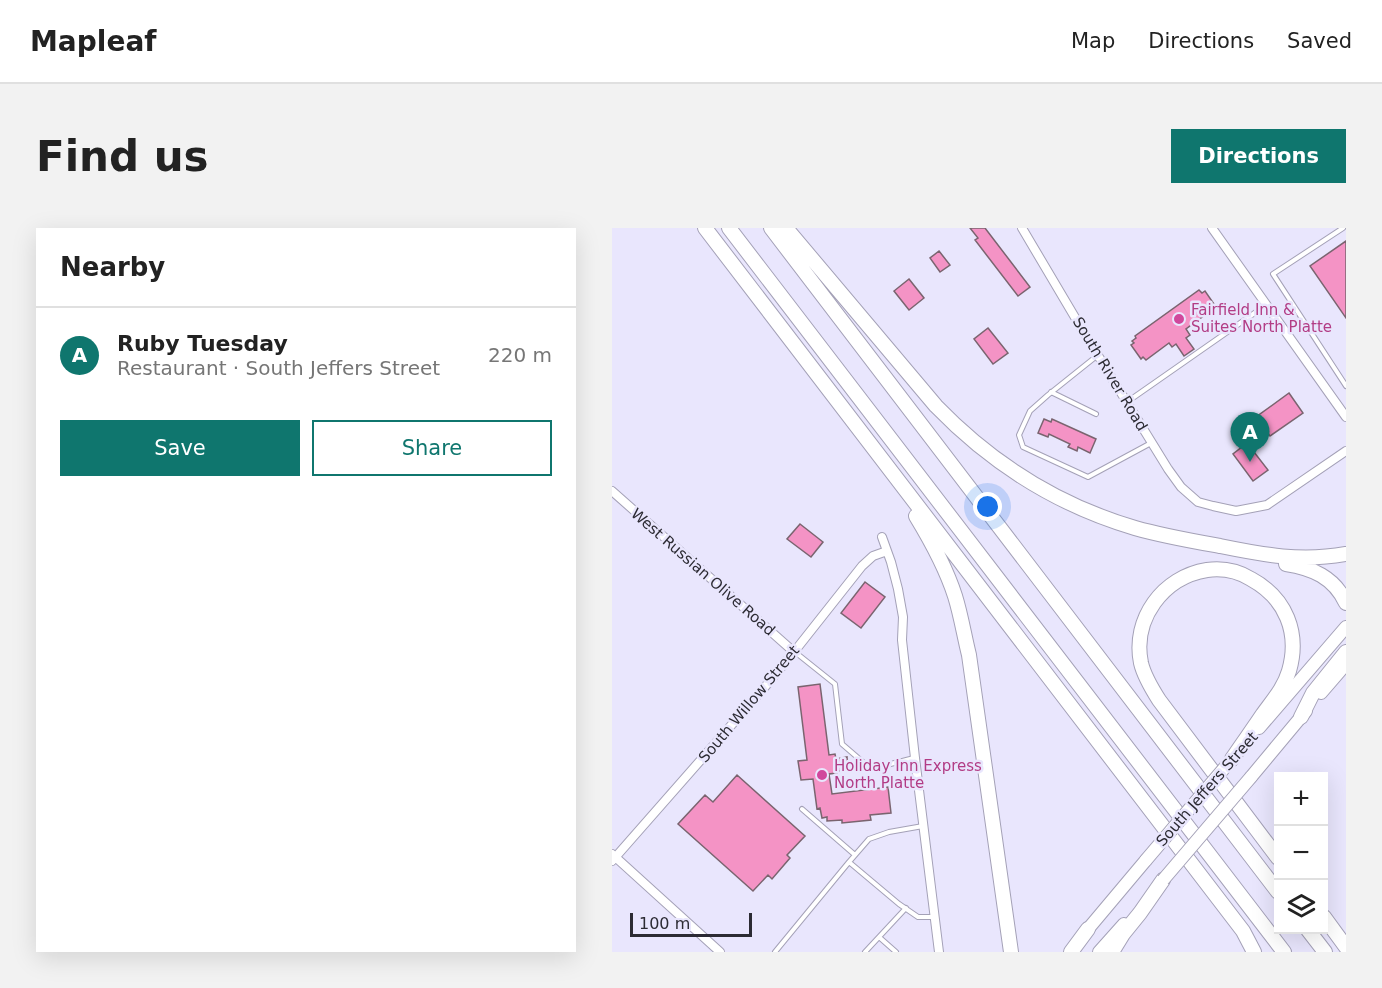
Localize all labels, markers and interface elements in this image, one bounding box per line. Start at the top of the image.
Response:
text: Mapleaf [30,25,156,58]
text: Map [1071,29,1115,53]
text: Directions [1148,29,1254,53]
text: Saved [1287,29,1352,53]
button: Directions [1171,129,1346,183]
text: Find us [36,132,209,181]
text: Nearby [60,252,165,282]
place label: Fairfield Inn & Suites North Platte [1191,301,1332,336]
marker: Fairfield Inn & Suites North Platte [1172,312,1186,326]
street label: South River Road [1069,314,1151,434]
text: Ruby Tuesday [117,331,288,356]
text: A [72,343,87,367]
text: 220 m [488,343,552,367]
text: Restaurant · South Jeffers Street [117,356,440,380]
pin: A [1230,412,1270,462]
button: Save [60,420,300,476]
button: Share [312,420,552,476]
your location [973,492,1002,521]
street label: West Russian Olive Road [627,505,779,639]
street label: South Willow Street [695,642,803,766]
street label: South Jeffers Street [1152,728,1262,850]
place label: Holiday Inn Express North Platte [834,757,982,792]
marker: Holiday Inn Express North Platte [815,768,829,782]
map controls [1274,772,1328,934]
button: + [1274,772,1328,826]
button: − [1274,826,1328,880]
button: layers [1274,880,1328,934]
scale bar [630,910,752,938]
text: 100 m [639,914,690,933]

